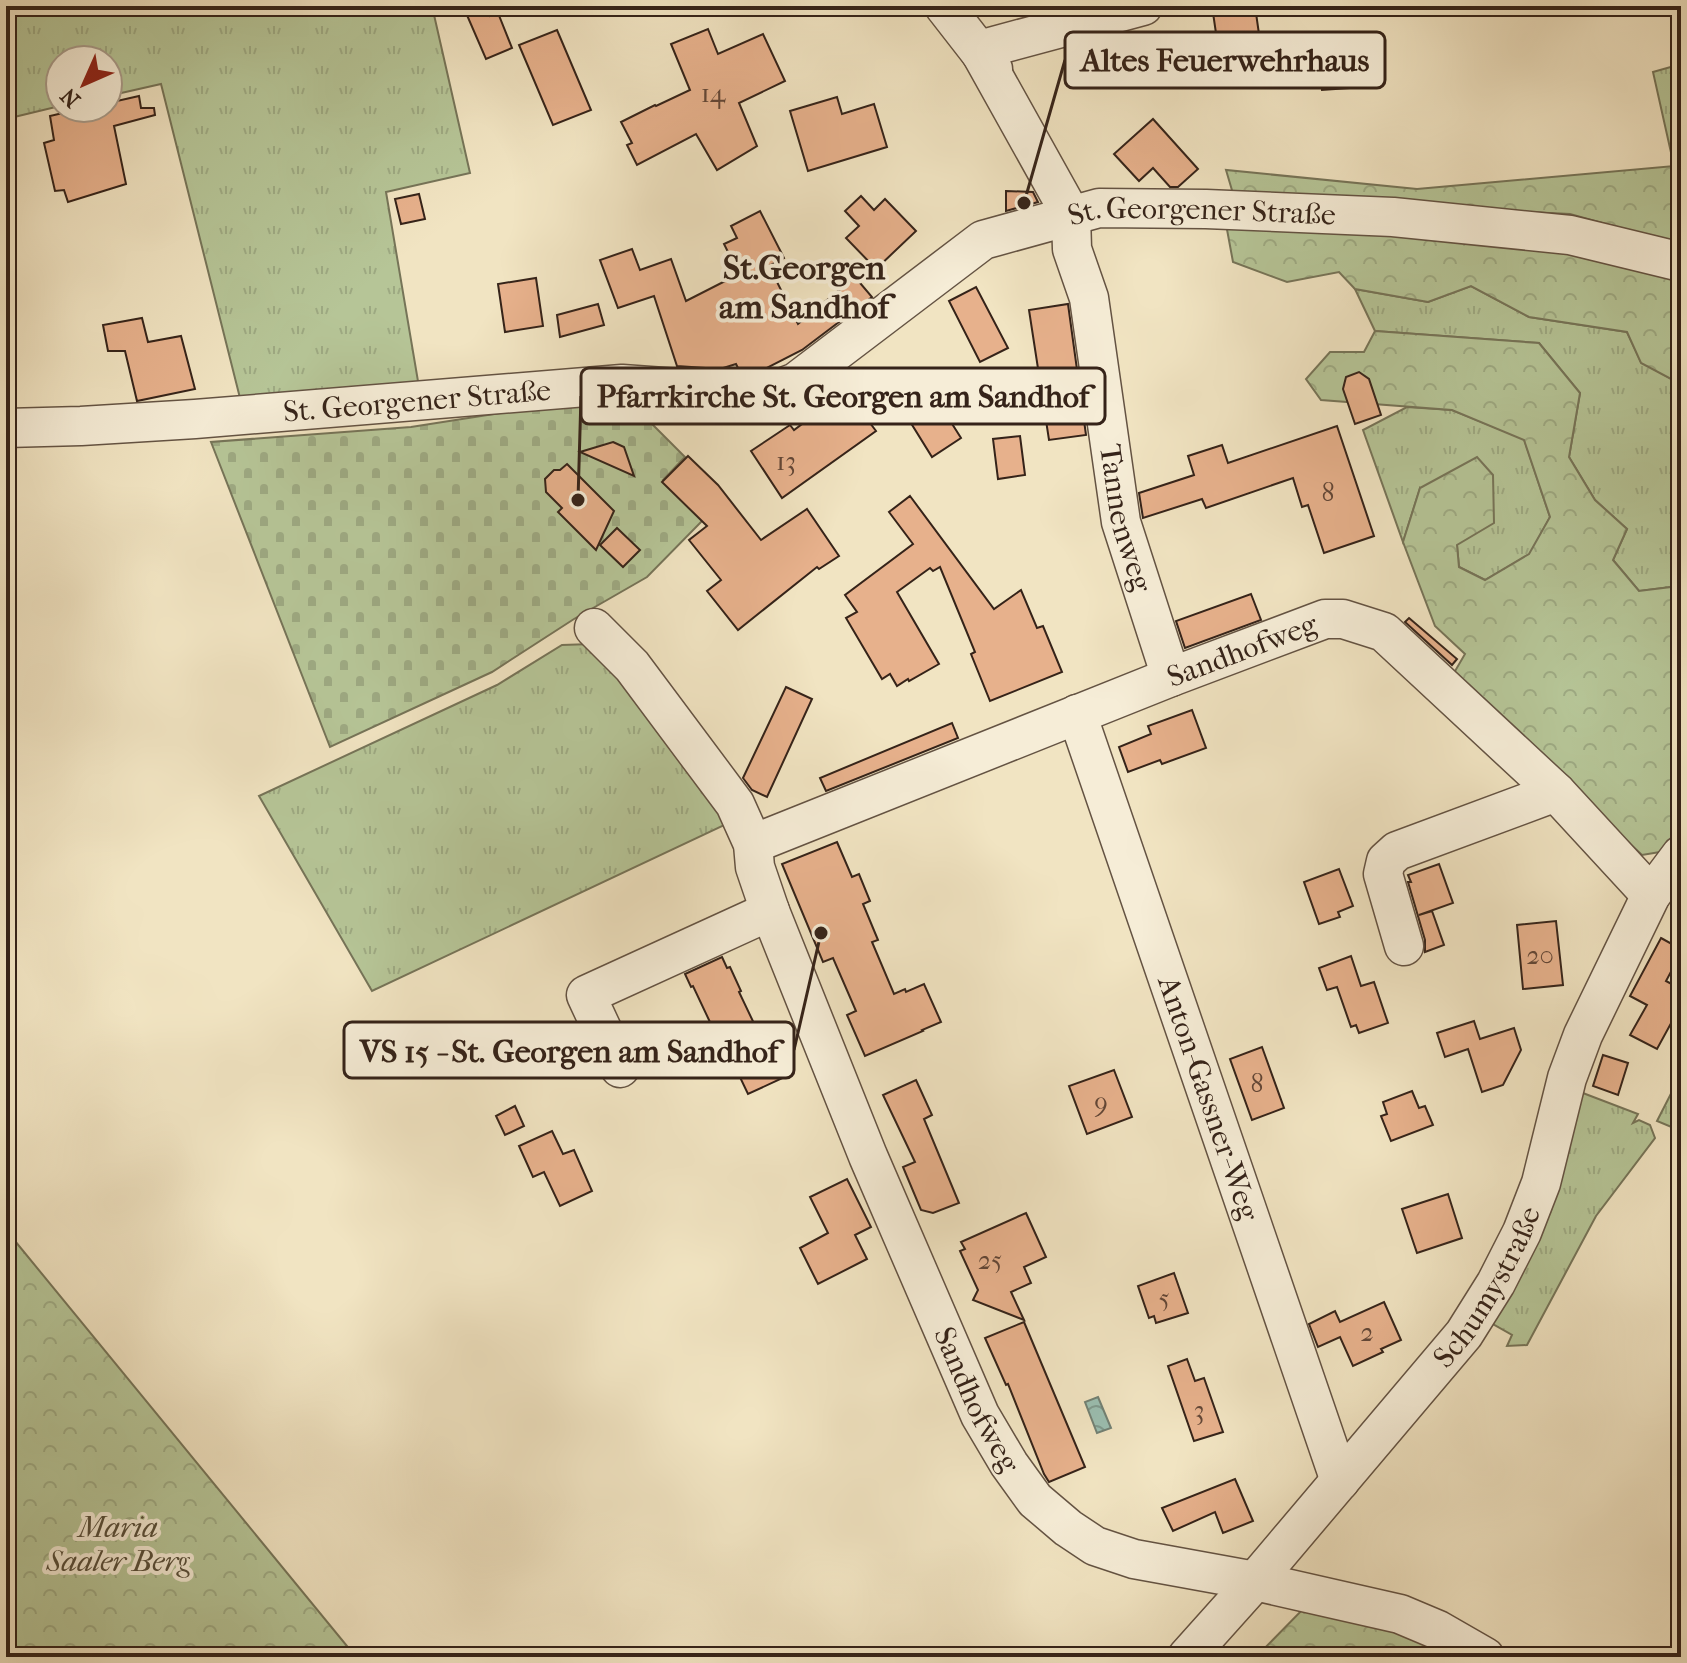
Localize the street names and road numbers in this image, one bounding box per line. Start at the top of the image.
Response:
street label: St. Georgener Straße [1064,191,1337,233]
street label: St. Georgener Straße [282,372,552,429]
street label: Tannenweg [1093,442,1160,597]
street label: Sandhofweg [1162,606,1323,694]
street label: Anton-Gassner-Weg [1150,970,1267,1226]
street label: Schumystraße [1426,1201,1548,1375]
street label: Sandhofweg [927,1322,1028,1479]

